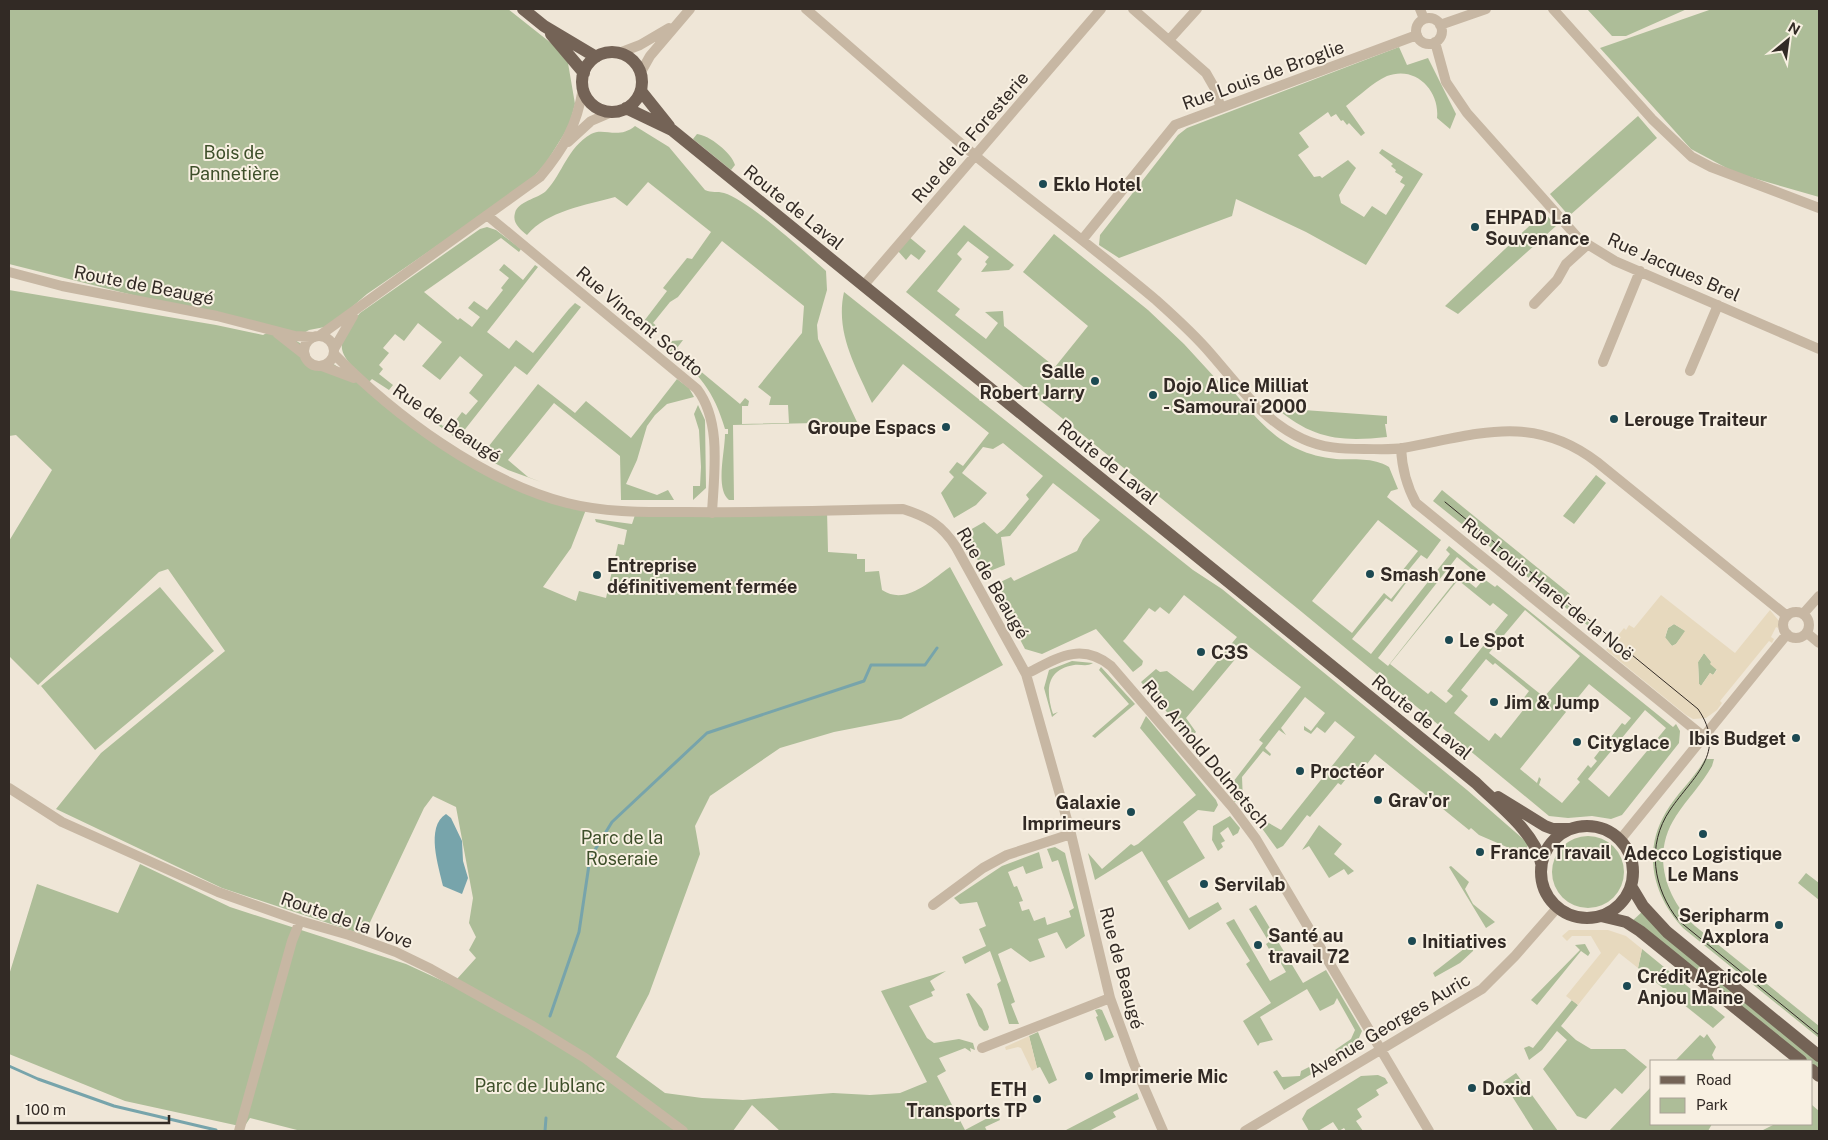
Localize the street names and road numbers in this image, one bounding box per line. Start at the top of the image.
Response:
street label: Rue Louis de Broglie [1179,36,1347,114]
street label: Rue de la Foresterie [907,67,1033,207]
street label: Route de Laval [740,160,848,254]
street label: Rue Jacques Brel [1604,228,1744,306]
street label: Route de Beaugé [72,261,216,309]
street label: Rue Vincent Scotto [572,262,708,380]
street label: Rue de Beaugé [389,379,505,467]
street label: Route de Laval [1054,415,1162,509]
street label: Rue Louis Harel de la Noë [1458,513,1638,665]
street label: Rue de Beaugé [953,523,1033,643]
street label: Route de Laval [1368,670,1476,764]
street label: Rue Arnold Dolmetsch [1138,676,1274,832]
street label: Route de la Vove [278,888,416,952]
street label: Rue de Beaugé [1096,905,1148,1031]
street label: Avenue Georges Auric [1304,968,1474,1082]

